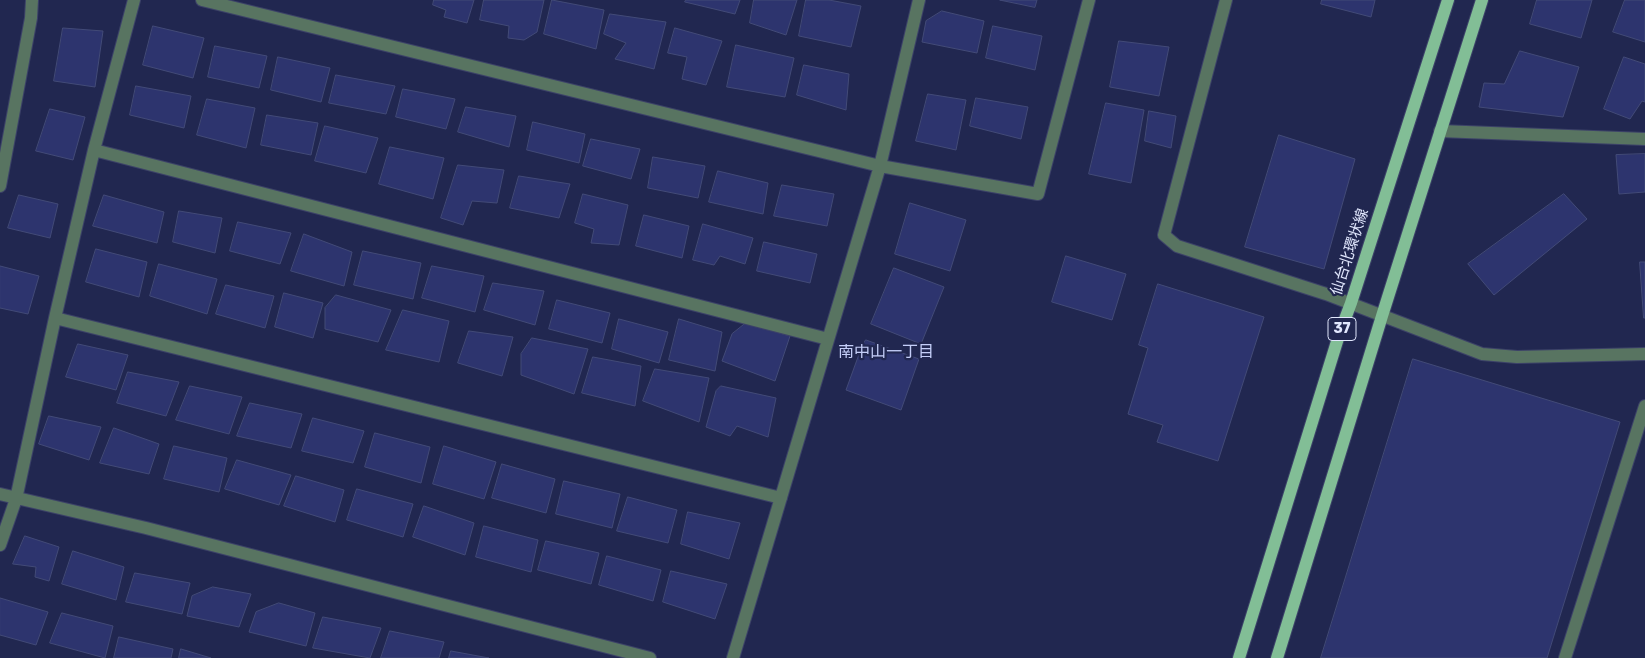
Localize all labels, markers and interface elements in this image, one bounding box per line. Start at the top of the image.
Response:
street label: 仙台北環状線 [1328,206,1372,298]
road number: 37 [1328,318,1356,340]
district label: 南中山一丁目 [838,342,934,362]

